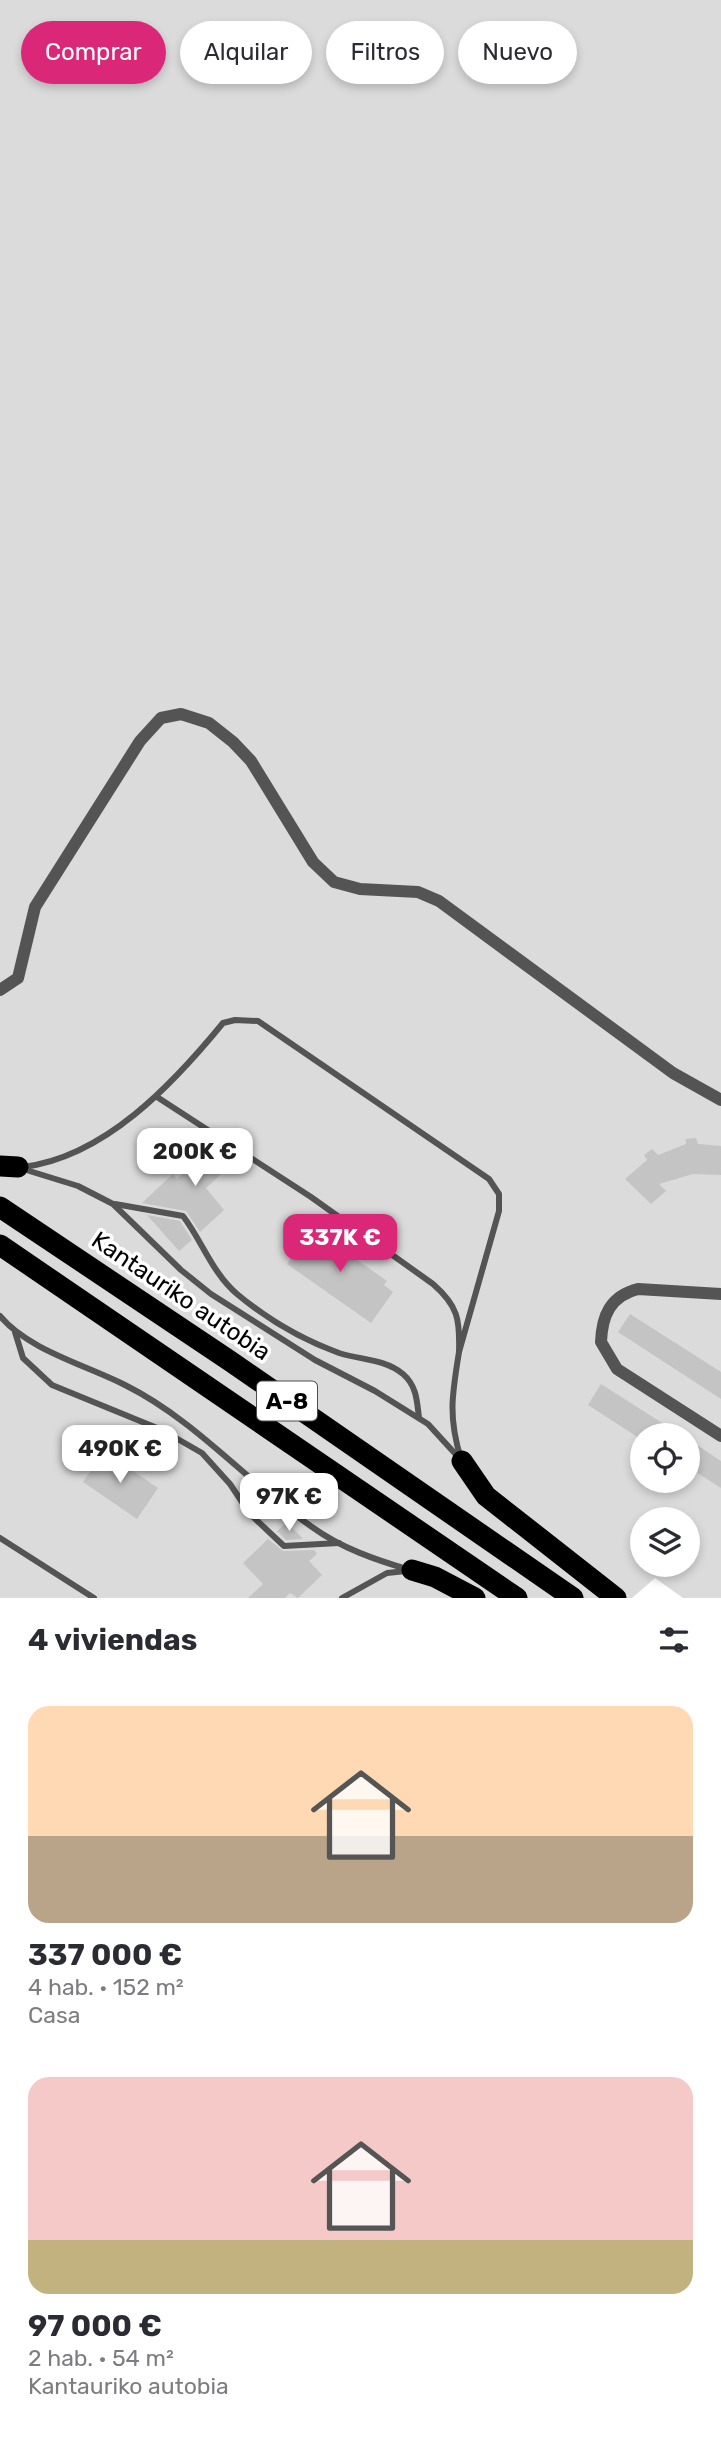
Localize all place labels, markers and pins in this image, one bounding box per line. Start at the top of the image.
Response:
pin: 200K € [138,1128,252,1188]
pin: 337K € [283,1214,397,1274]
pin: 490K € [63,1426,177,1485]
pin: 97K € [240,1474,338,1533]

